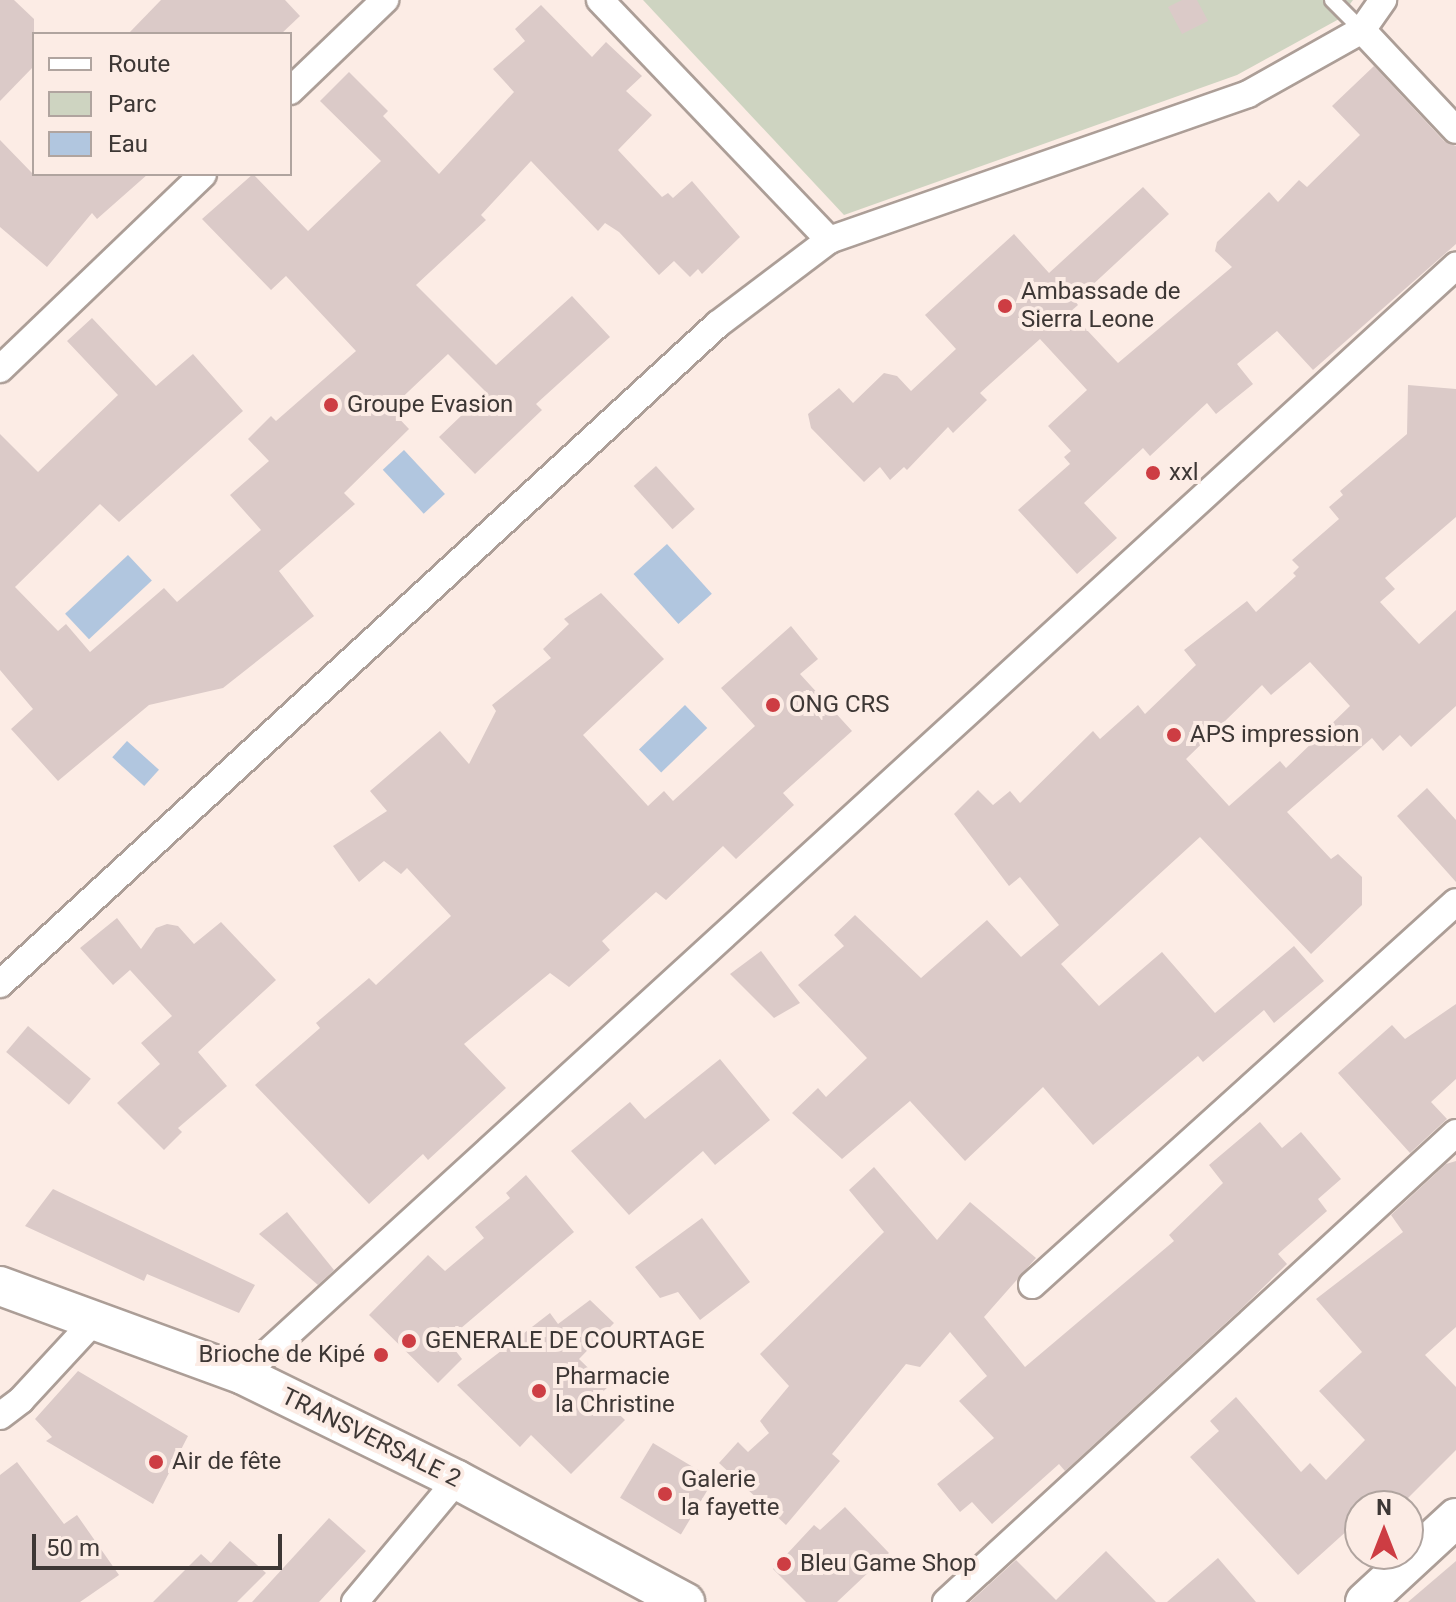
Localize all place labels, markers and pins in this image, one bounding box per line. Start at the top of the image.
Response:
place label: Ambassade de Sierra Leone [1021,278,1181,334]
marker: Ambassade de Sierra Leone [996,297,1014,315]
place label: Groupe Evasion [347,391,513,419]
marker: Groupe Evasion [322,396,340,414]
place label: xxl [1169,459,1199,487]
marker: xxl [1144,464,1162,482]
place label: ONG CRS [789,691,890,719]
marker: ONG CRS [764,696,782,714]
place label: APS impression [1190,721,1360,749]
marker: APS impression [1165,726,1183,744]
place label: GENERALE DE COURTAGE [425,1327,705,1355]
marker: GENERALE DE COURTAGE [400,1332,418,1350]
place label: Brioche de Kipé [199,1341,365,1369]
marker: Brioche de Kipé [372,1346,390,1364]
place label: Pharmacie la Christine [555,1363,675,1419]
marker: Pharmacie la Christine [530,1382,548,1400]
place label: Air de fête [172,1448,281,1476]
marker: Air de fête [147,1453,165,1471]
place label: Galerie la fayette [681,1466,779,1522]
marker: Galerie la fayette [656,1485,674,1503]
place label: Bleu Game Shop [800,1550,976,1578]
marker: Bleu Game Shop [775,1555,793,1573]

